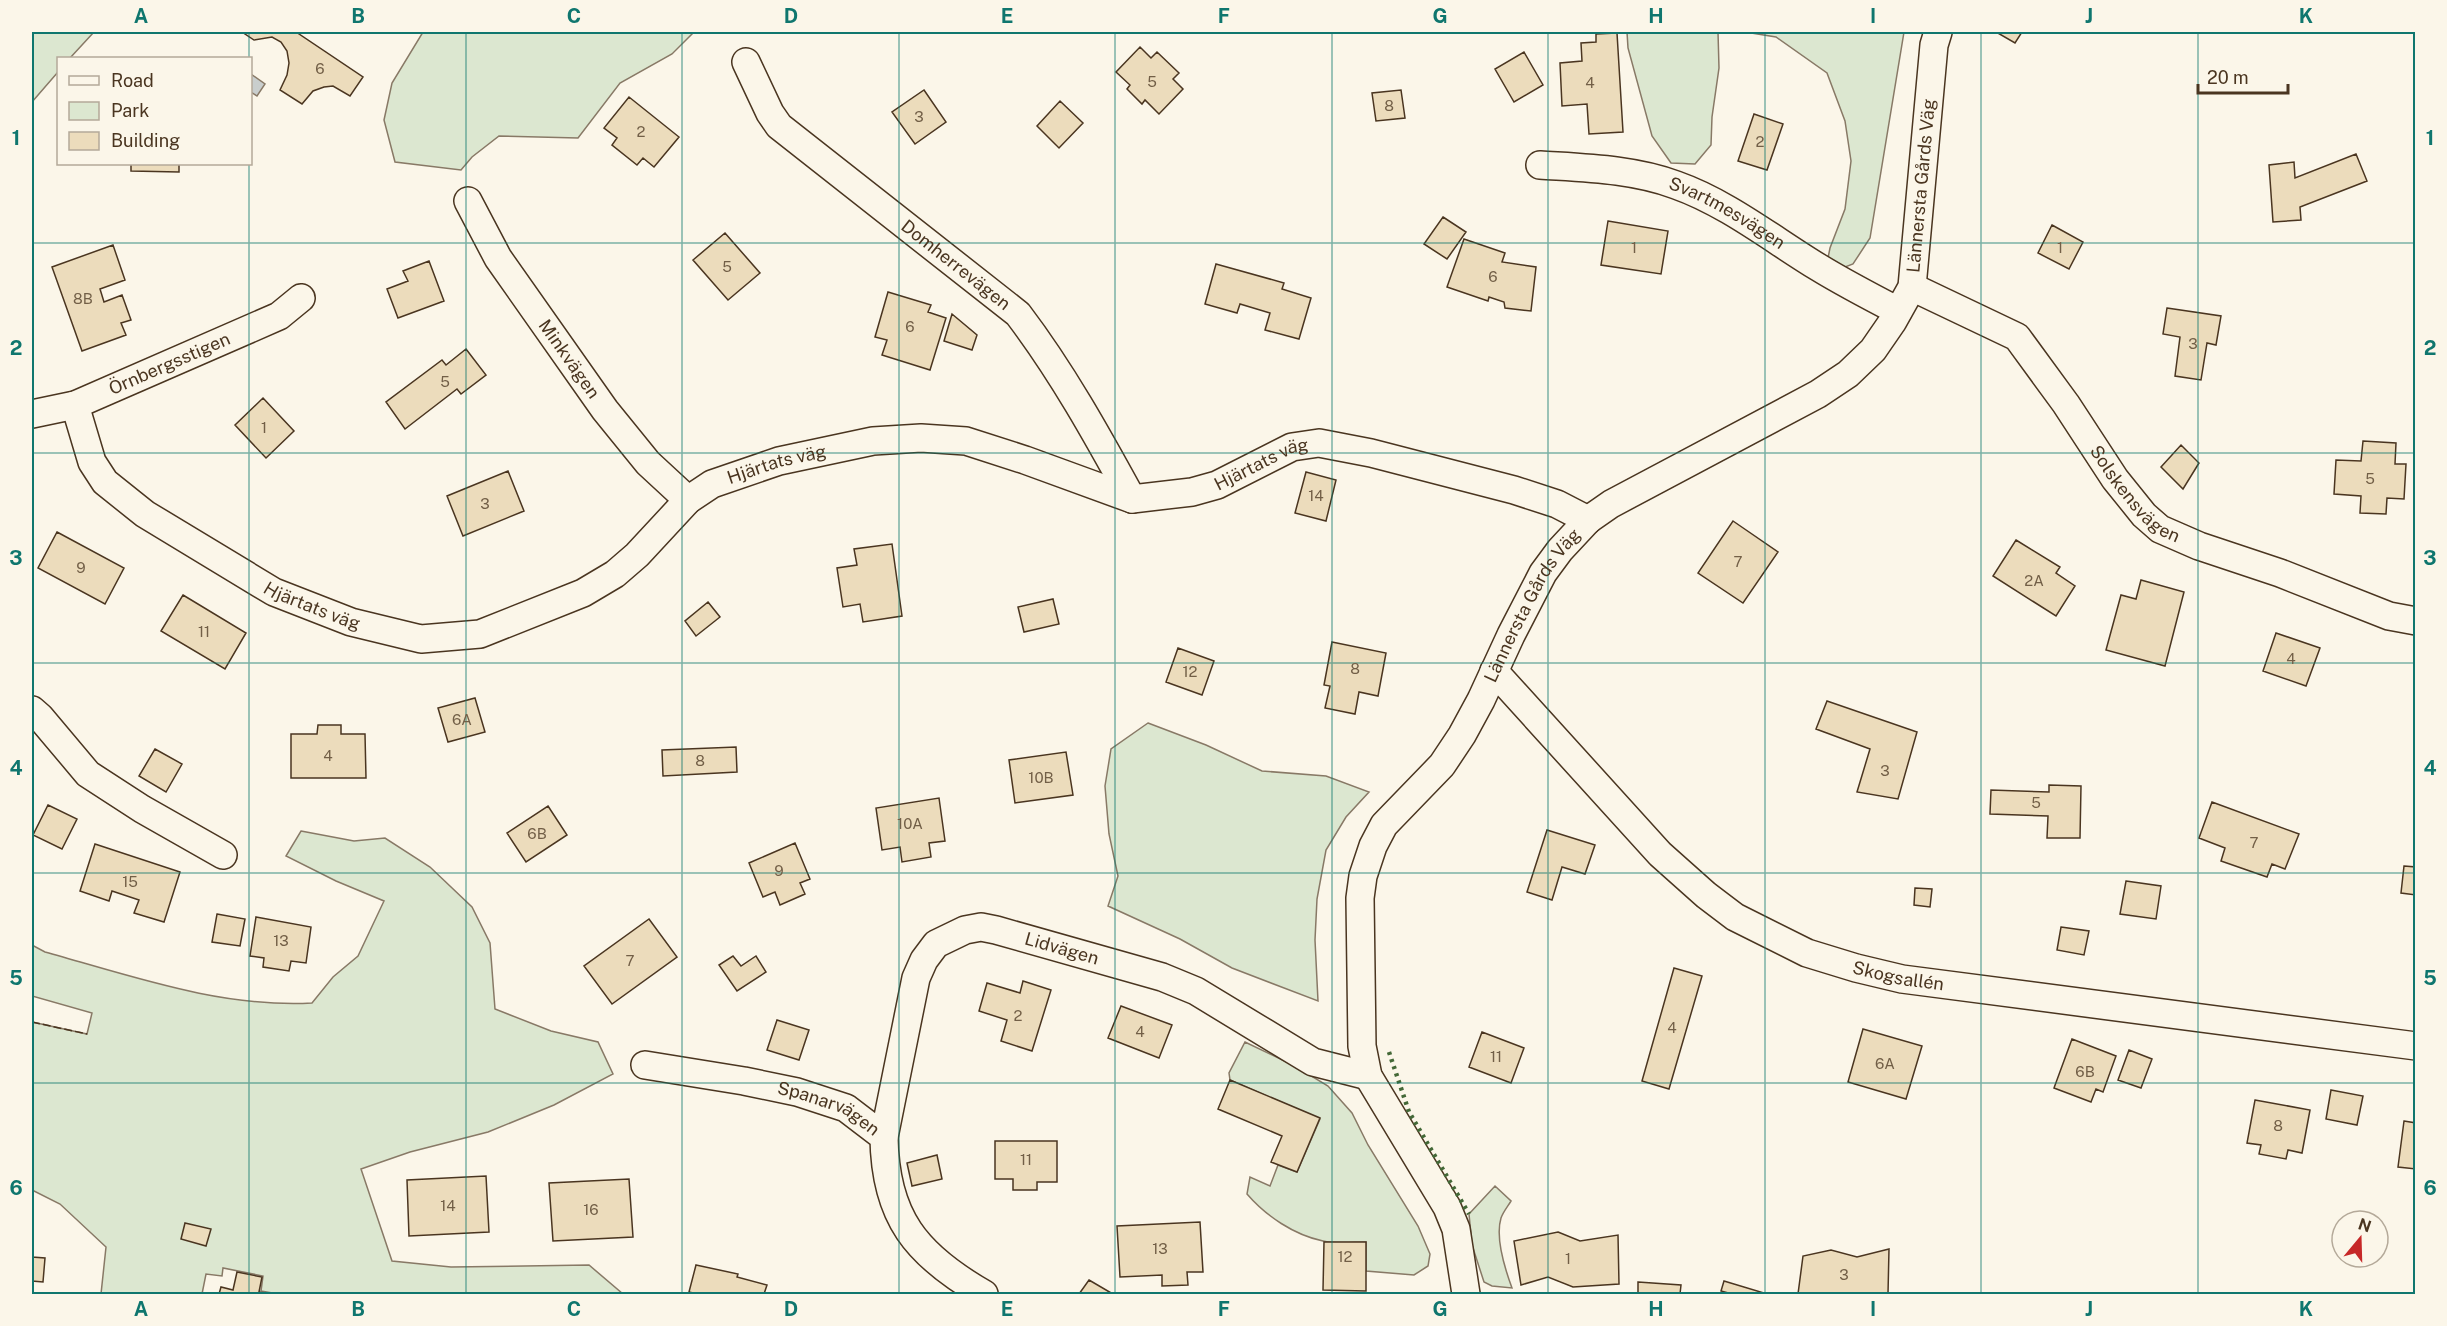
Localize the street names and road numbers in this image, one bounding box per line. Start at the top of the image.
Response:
street label: Lännersta Gårds Väg [1902,98,1939,274]
street label: Svartmesvägen [1666,172,1789,253]
street label: Domherrevägen [897,215,1015,314]
street label: Minkvägen [535,315,605,402]
street label: Örnbergsstigen [105,328,233,399]
street label: Hjärtats väg [1211,434,1310,495]
street label: Hjärtats väg [724,440,828,488]
street label: Solskensvägen [2086,441,2183,546]
street label: Lännersta Gårds Väg [1480,524,1585,685]
street label: Hjärtats väg [260,577,362,634]
street label: Lidvägen [1022,928,1101,969]
street label: Skogsallén [1851,957,1945,994]
street label: Spanarvägen [776,1077,884,1140]

